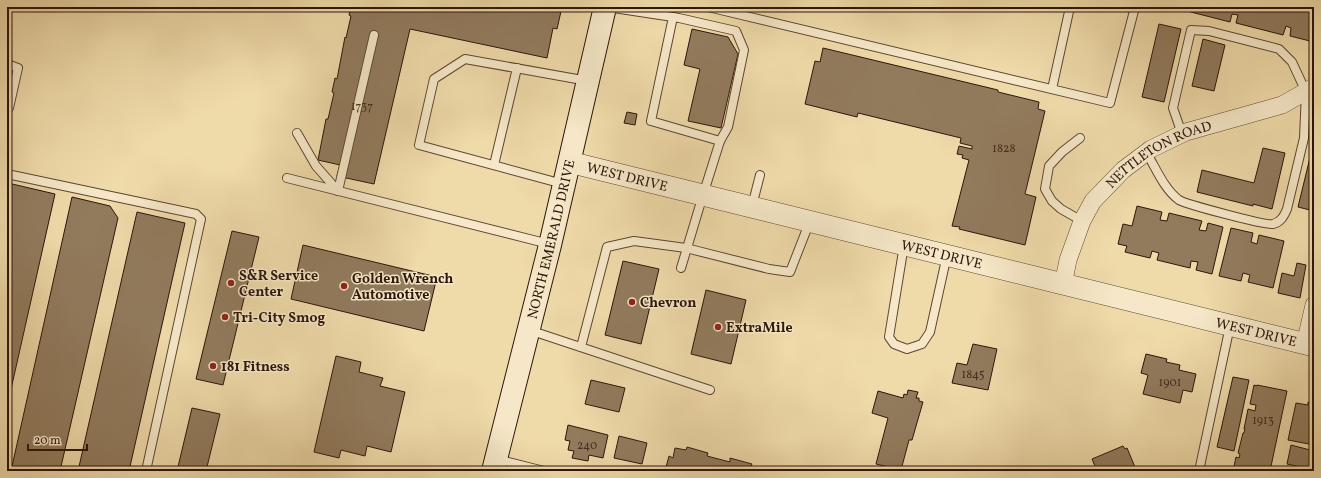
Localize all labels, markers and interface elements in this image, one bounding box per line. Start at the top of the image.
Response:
house number: 1737 [351,99,373,115]
street label: NETTLETON ROAD [1102,117,1214,193]
house number: 1828 [992,141,1016,157]
street label: NORTH EMERALD DRIVE [524,158,580,321]
street label: WEST DRIVE [584,159,669,197]
street label: WEST DRIVE [899,236,984,275]
place label: S&R Service Center [239,267,318,302]
place label: Golden Wrench Automotive [352,270,454,305]
marker: S&R Service Center [226,278,236,288]
marker: Golden Wrench Automotive [339,281,349,291]
place label: Chevron [640,294,697,313]
marker: Chevron [627,297,637,307]
place label: Tri-City Smog [233,309,325,328]
marker: Tri-City Smog [220,312,230,322]
street label: WEST DRIVE [1213,314,1299,352]
place label: ExtraMile [726,319,793,338]
marker: ExtraMile [713,322,723,332]
place label: 181 Fitness [221,358,290,377]
marker: 181 Fitness [208,361,218,371]
house number: 1845 [962,367,985,383]
house number: 1901 [1159,375,1182,391]
house number: 1913 [1252,413,1274,429]
scale bar [28,426,87,452]
text: 20 m [34,433,61,449]
house number: 240 [577,438,597,454]

